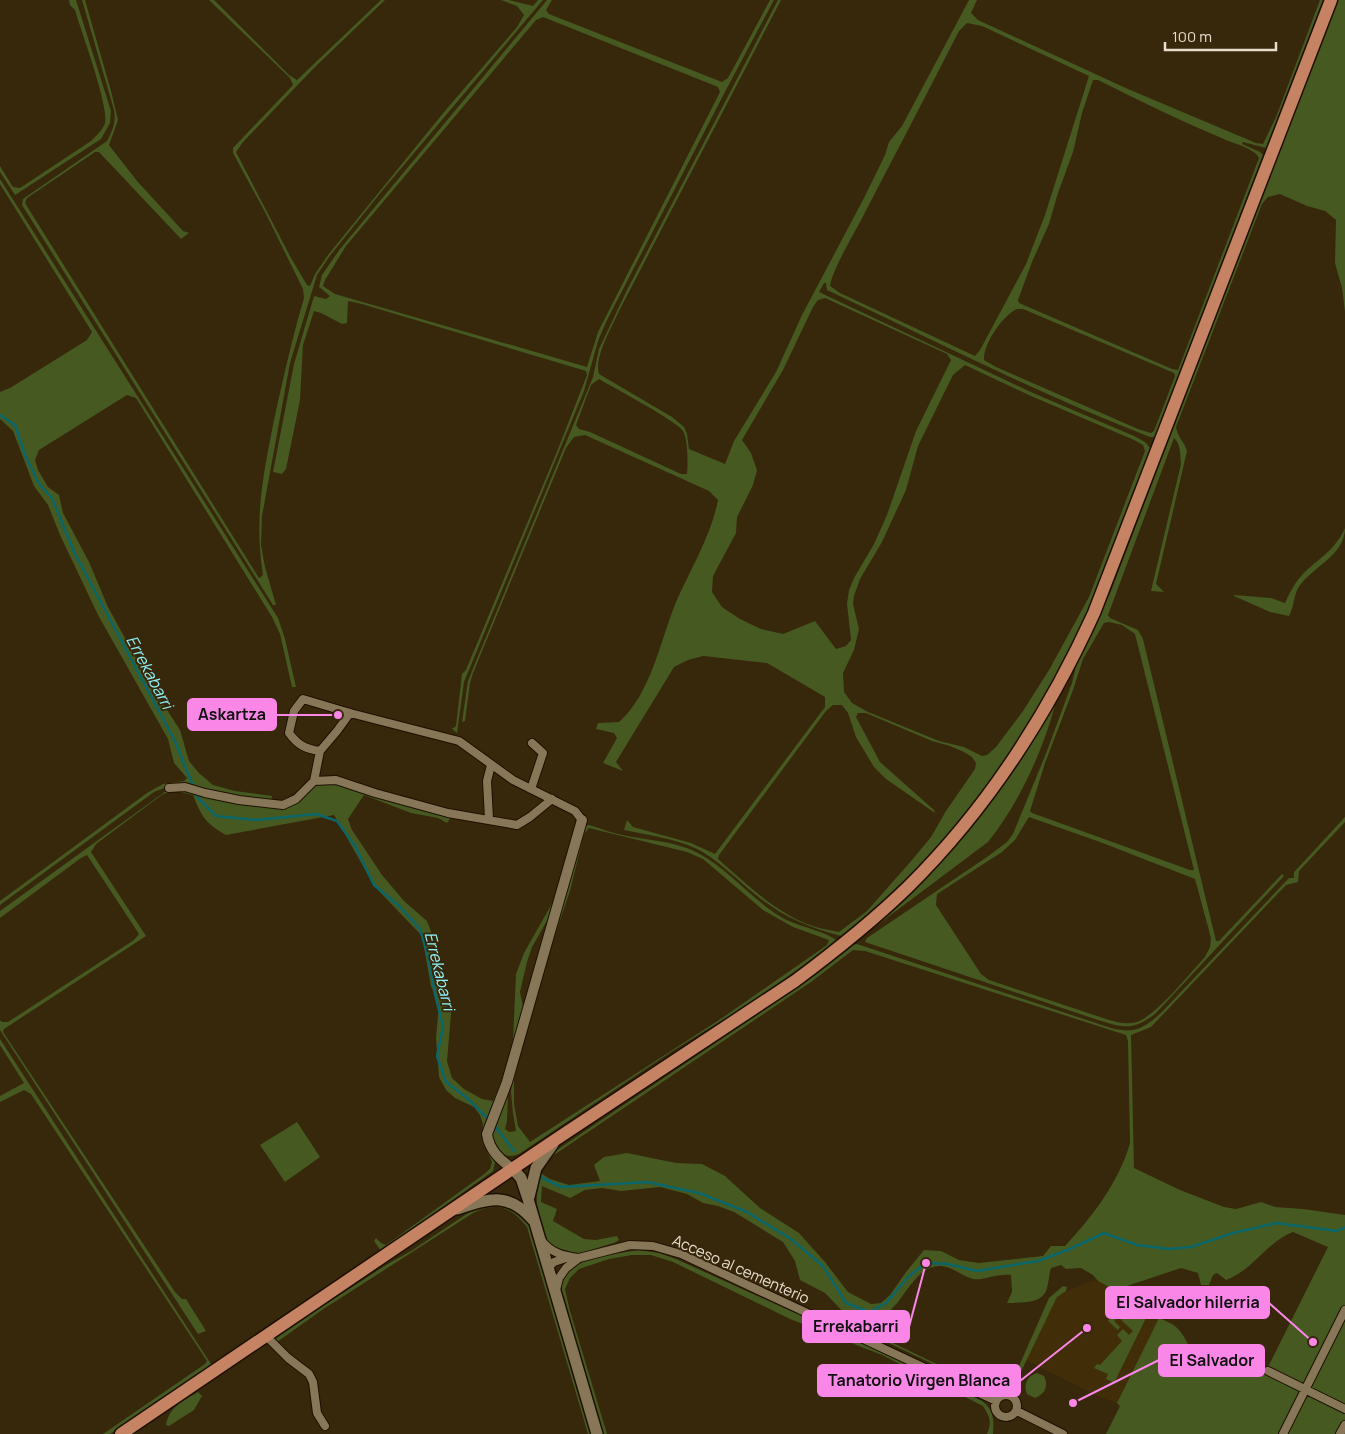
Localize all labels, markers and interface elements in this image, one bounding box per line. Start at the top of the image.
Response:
scale bar [1165,20,1276,52]
text: 100 m [1172,26,1212,47]
water label: Errekabarri [121,631,180,715]
callout: Askartza [188,699,276,730]
text: Askartza [198,703,266,725]
water label: Errekabarri [420,929,461,1015]
street label: Acceso al cementerio [669,1229,813,1309]
callout: El Salvador hilerria [1106,1287,1269,1318]
text: El Salvador hilerria [1116,1291,1260,1313]
callout: Errekabarri [803,1311,909,1342]
text: Errekabarri [813,1315,899,1337]
callout: El Salvador [1159,1345,1264,1376]
text: El Salvador [1170,1349,1255,1371]
callout: Tanatorio Virgen Blanca [818,1365,1020,1396]
text: Tanatorio Virgen Blanca [828,1369,1010,1391]

